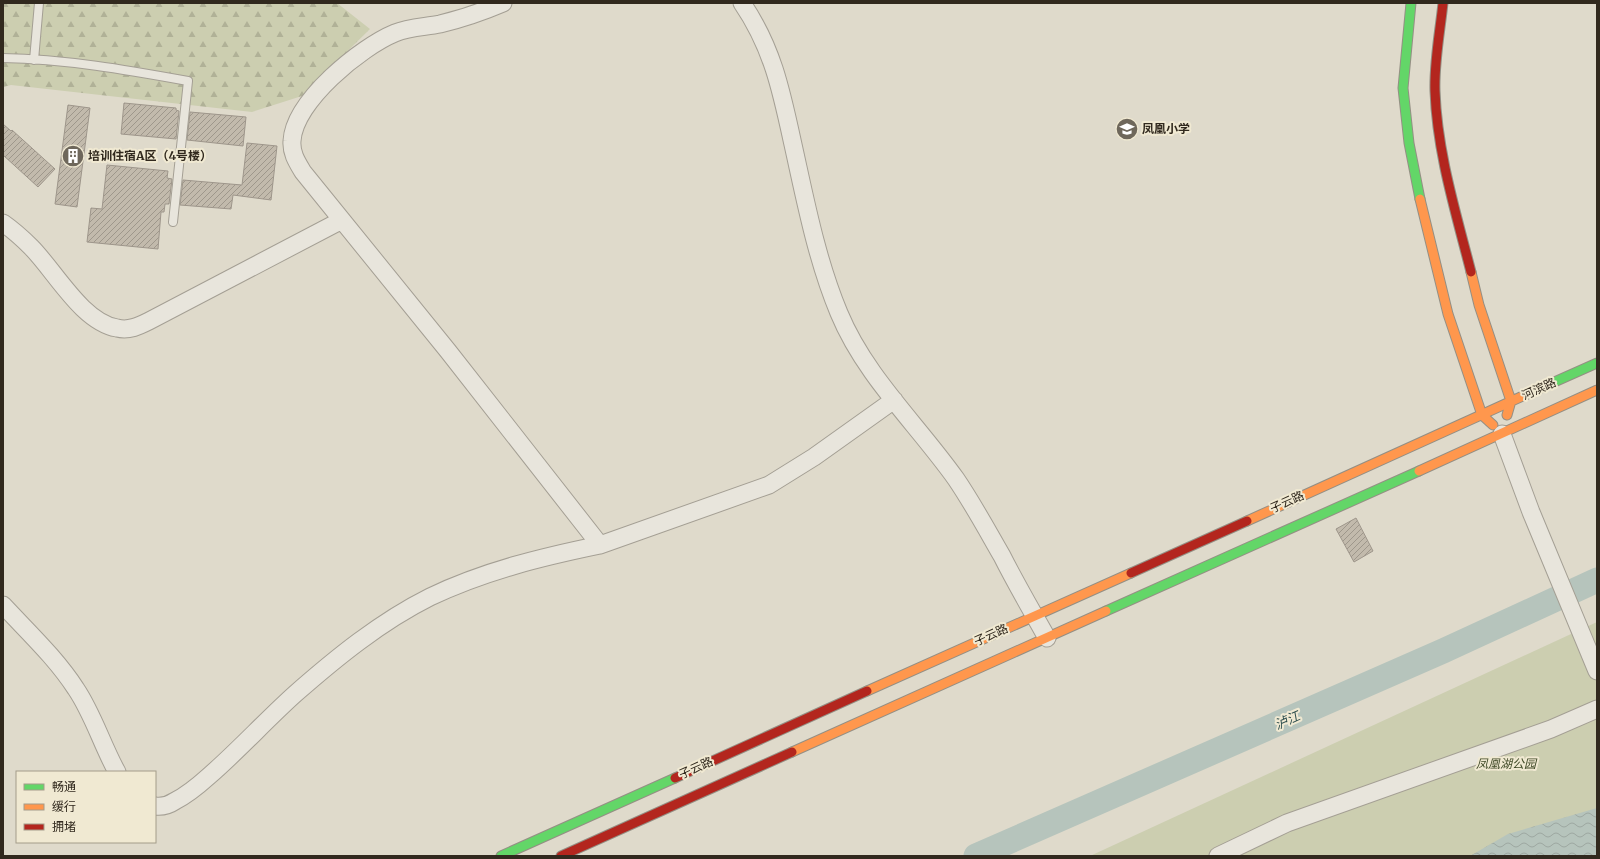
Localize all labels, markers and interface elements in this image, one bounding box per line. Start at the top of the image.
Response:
school or university icon: 凤凰小学 [1114,116,1140,142]
place label: 凤凰小学 [1142,121,1190,136]
building icon: 培训住宿A区（4号楼） [60,143,86,169]
place label: 培训住宿A区（4号楼） [88,148,212,163]
street label: 河滨路 [1519,374,1558,403]
street label: 子云路 [1267,487,1306,516]
street label: 子云路 [971,620,1010,649]
water label: 泸江 [1272,707,1304,734]
street label: 子云路 [676,753,715,782]
park label: 凤凰湖公园 [1476,756,1538,771]
legend [16,771,156,843]
text: 畅通 [52,779,76,794]
text: 缓行 [52,799,76,814]
text: 拥堵 [52,819,76,834]

